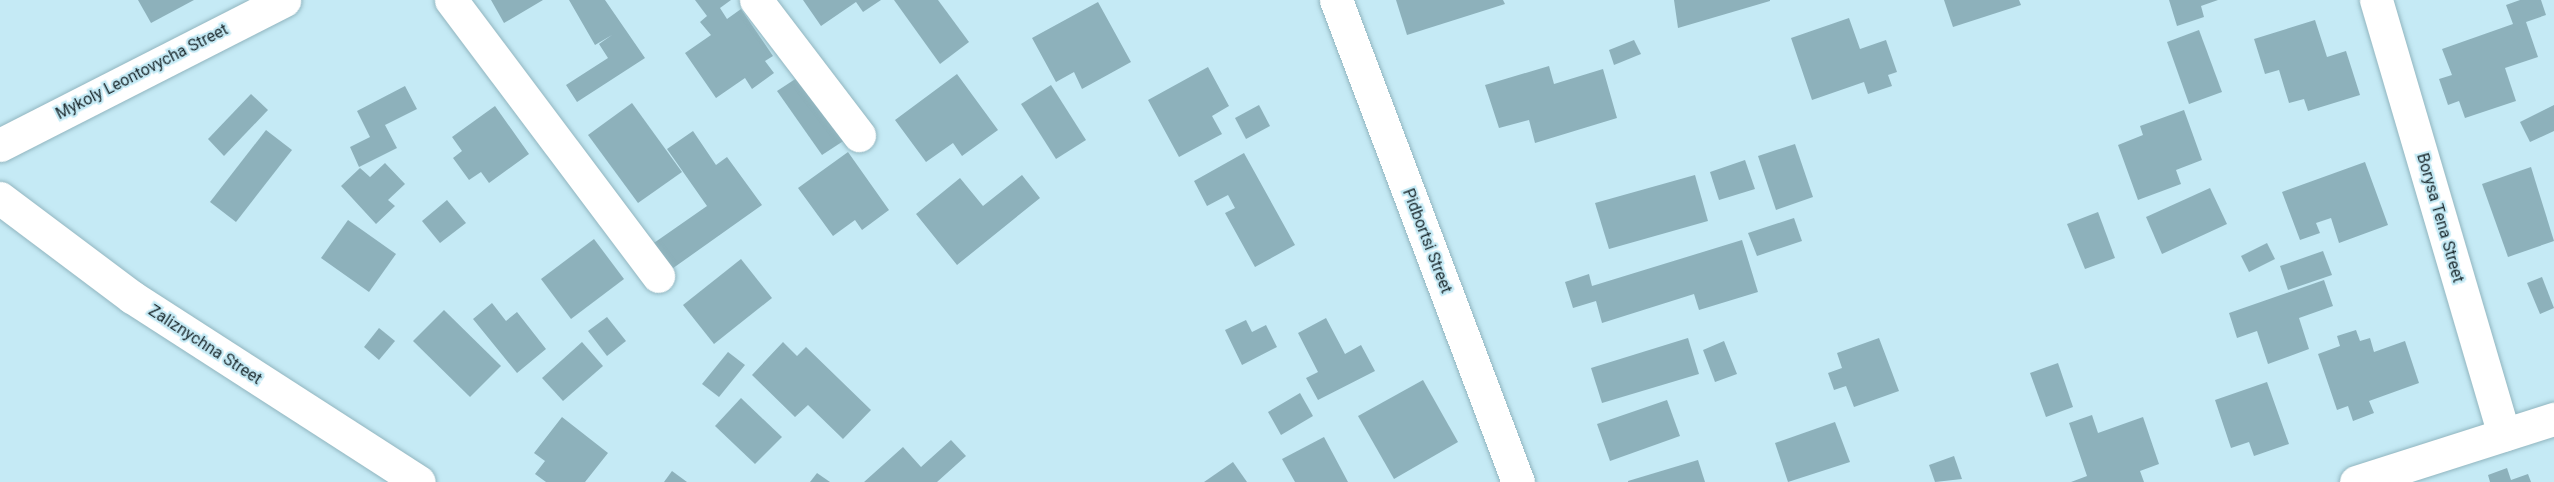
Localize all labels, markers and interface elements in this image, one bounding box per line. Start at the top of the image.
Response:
street label: Mykoly Leontovycha Street [53,20,231,124]
street label: Borysa Tena Street [2412,151,2468,285]
street label: Pidbortsi Street [1398,186,1456,296]
street label: Zaliznychna Street [145,301,265,389]

